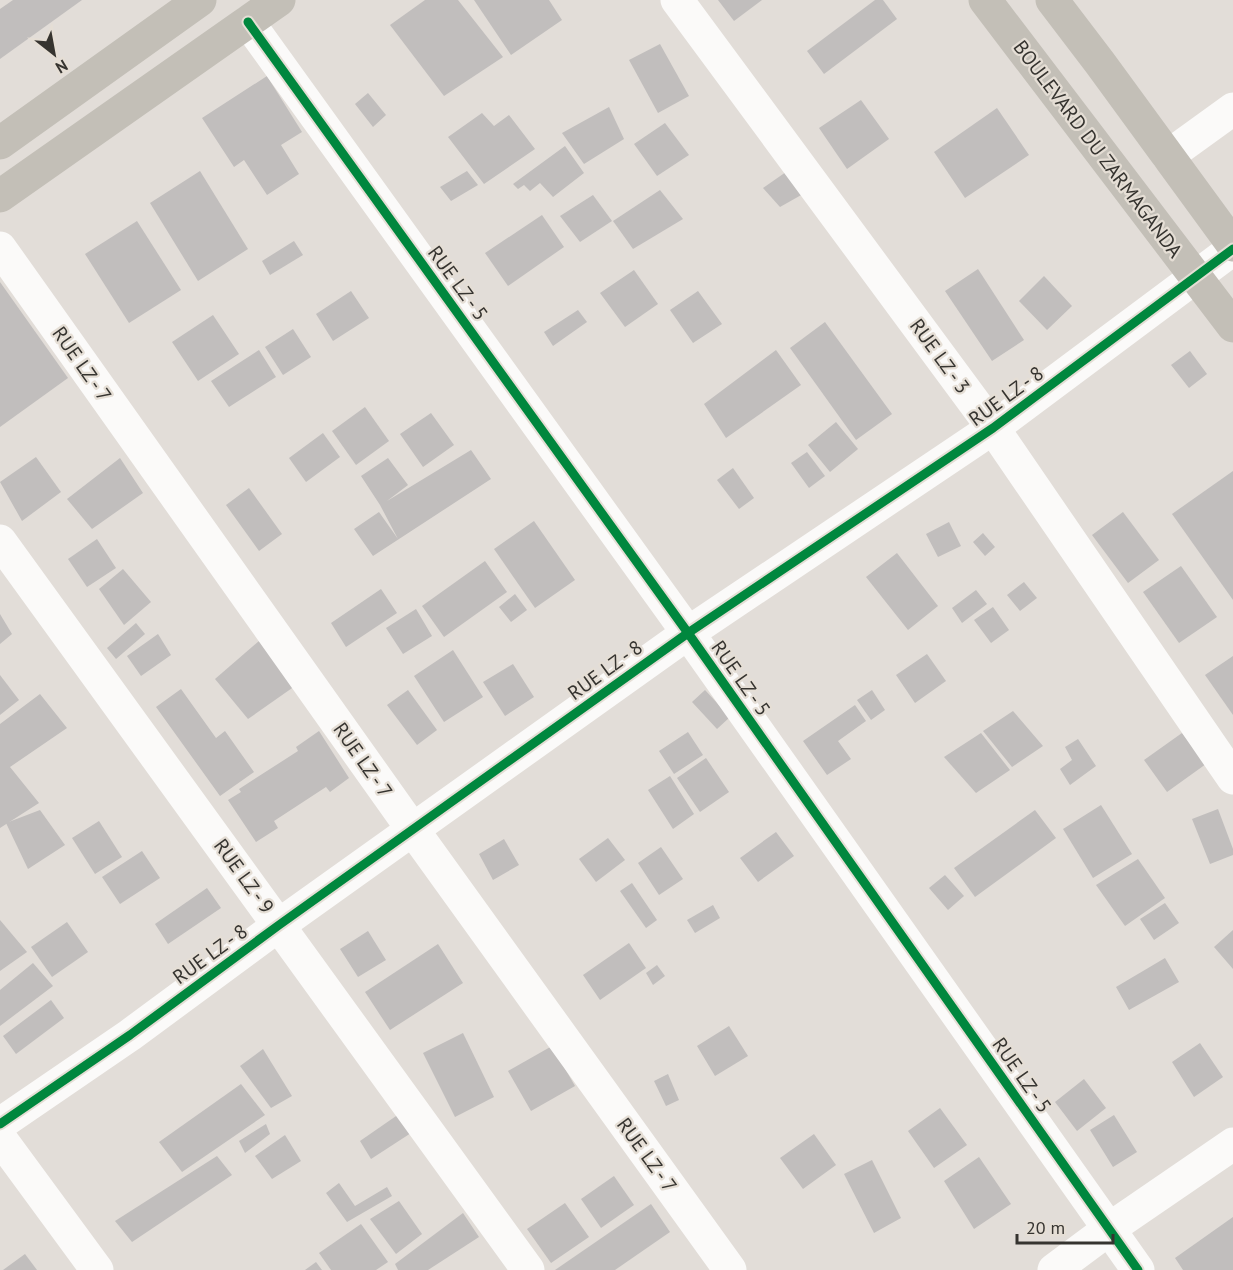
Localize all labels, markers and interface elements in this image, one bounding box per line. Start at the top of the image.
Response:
north arrow [24,24,84,84]
street label: BOULEVARD DU ZARMAGANDA [1008,35,1189,263]
text: N [52,56,71,78]
street label: RUE LZ - 5 [422,240,494,326]
street label: RUE LZ - 3 [904,313,976,399]
street label: RUE LZ - 7 [47,321,117,407]
street label: RUE LZ - 8 [963,360,1049,432]
street label: RUE LZ - 8 [562,634,648,706]
street label: RUE LZ - 5 [706,635,776,721]
street label: RUE LZ - 7 [328,717,398,803]
street label: RUE LZ - 9 [208,833,280,919]
street label: RUE LZ - 8 [167,918,253,990]
street label: RUE LZ - 5 [987,1032,1057,1118]
street label: RUE LZ - 7 [611,1112,683,1198]
scale bar [1017,1207,1113,1245]
text: 20 m [1026,1216,1065,1239]

